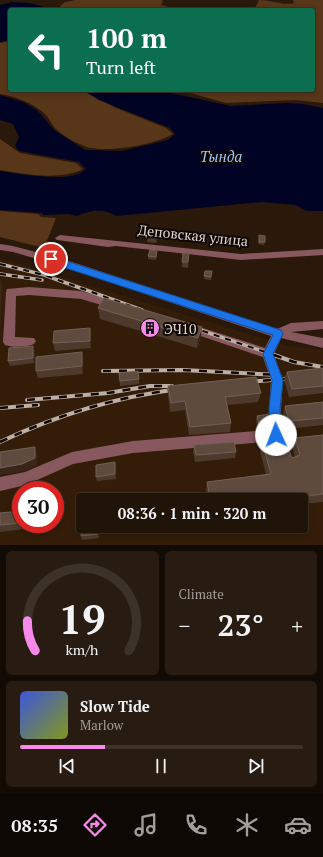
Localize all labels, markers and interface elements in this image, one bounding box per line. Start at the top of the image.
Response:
text: 100 m [86,19,167,56]
icon: left [20,24,72,76]
text: Turn left [86,55,156,79]
water label: Тында [200,146,242,166]
street label: Деповская улица [137,220,249,250]
pin [34,242,68,276]
icon: arrive [40,248,62,270]
building icon: ЭЧ10 [139,317,161,339]
place label: ЭЧ10 [164,319,196,338]
position arrow [255,414,297,456]
speed limit sign: 30 [12,481,64,533]
text: 08:36 · 1 min · 320 m [118,503,266,523]
text: Climate [179,585,224,603]
text: 19 [59,591,106,646]
text: 23° [218,605,264,645]
text: − [179,611,190,640]
text: + [291,611,303,640]
text: km/h [66,640,99,659]
text: Slow Tide [80,696,150,716]
text: Marlow [80,716,123,734]
icon: previous [56,755,78,777]
icon: pause [150,755,172,777]
icon: next [245,755,267,777]
icon: directions [81,811,109,839]
icon: music [132,811,160,839]
icon: phone [182,811,210,839]
icon: climate [233,811,261,839]
icon: car [284,811,312,839]
text: 08:35 [11,813,58,837]

